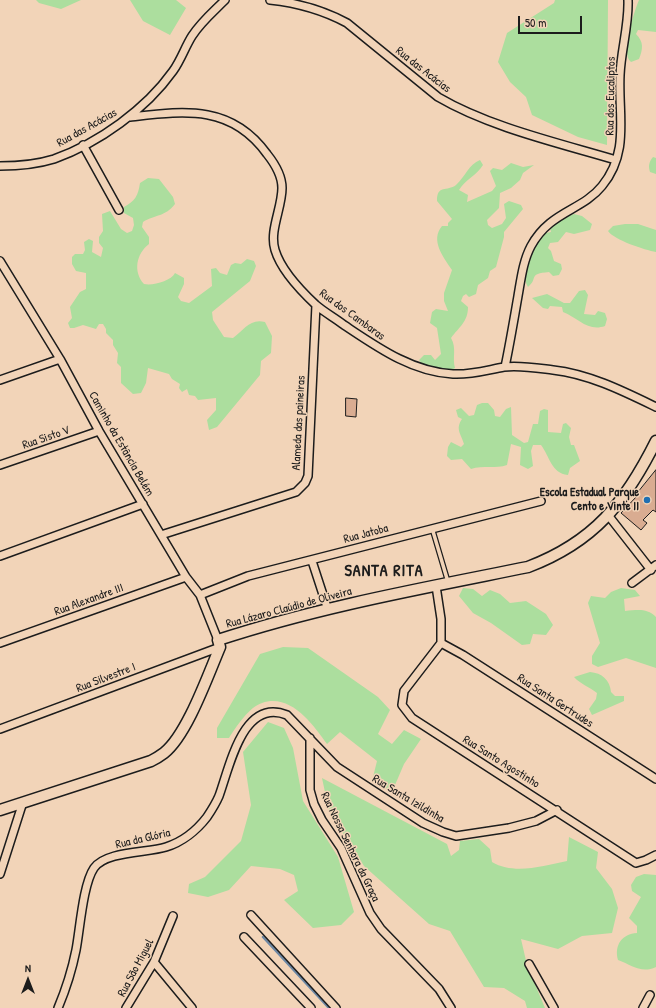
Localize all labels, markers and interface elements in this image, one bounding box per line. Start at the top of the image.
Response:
scale bar [520,8,584,34]
text: 50 m [525,14,546,31]
street label: Rua das Acácias [392,44,454,96]
street label: Rua dos Eucaliptos [603,57,619,135]
street label: Rua das Acácias [54,106,120,150]
street label: Rua dos Cambaras [316,286,388,344]
street label: Alameda das paineiras [289,375,309,471]
street label: Caminho da Estância Belém [85,389,157,499]
street label: Rua Sisto V [20,423,72,453]
place label: Escola Estadual Parque Cento e Vinte II [540,486,639,514]
marker: Escola Estadual Parque Cento e Vinte II [642,495,652,505]
street label: Rua Jatoba [342,521,390,547]
district label: SANTA RITA [345,562,423,582]
street label: Rua Alexandre III [53,581,125,619]
street label: Rua Lázaro Claúdio de Oliveira [225,584,353,632]
street label: Rua Silvestre I [74,660,138,696]
street label: Rua Santa Gertrudes [514,671,596,731]
street label: Rua Santo Agostinho [460,733,542,791]
street label: Rua Santa Izildinha [369,772,447,826]
street label: Rua Nossa Senhora da Graça [317,790,383,904]
street label: Rua da Glória [114,826,172,852]
street label: Rua São Miguel [115,937,157,999]
north arrow [8,960,48,1000]
text: N [25,961,31,975]

